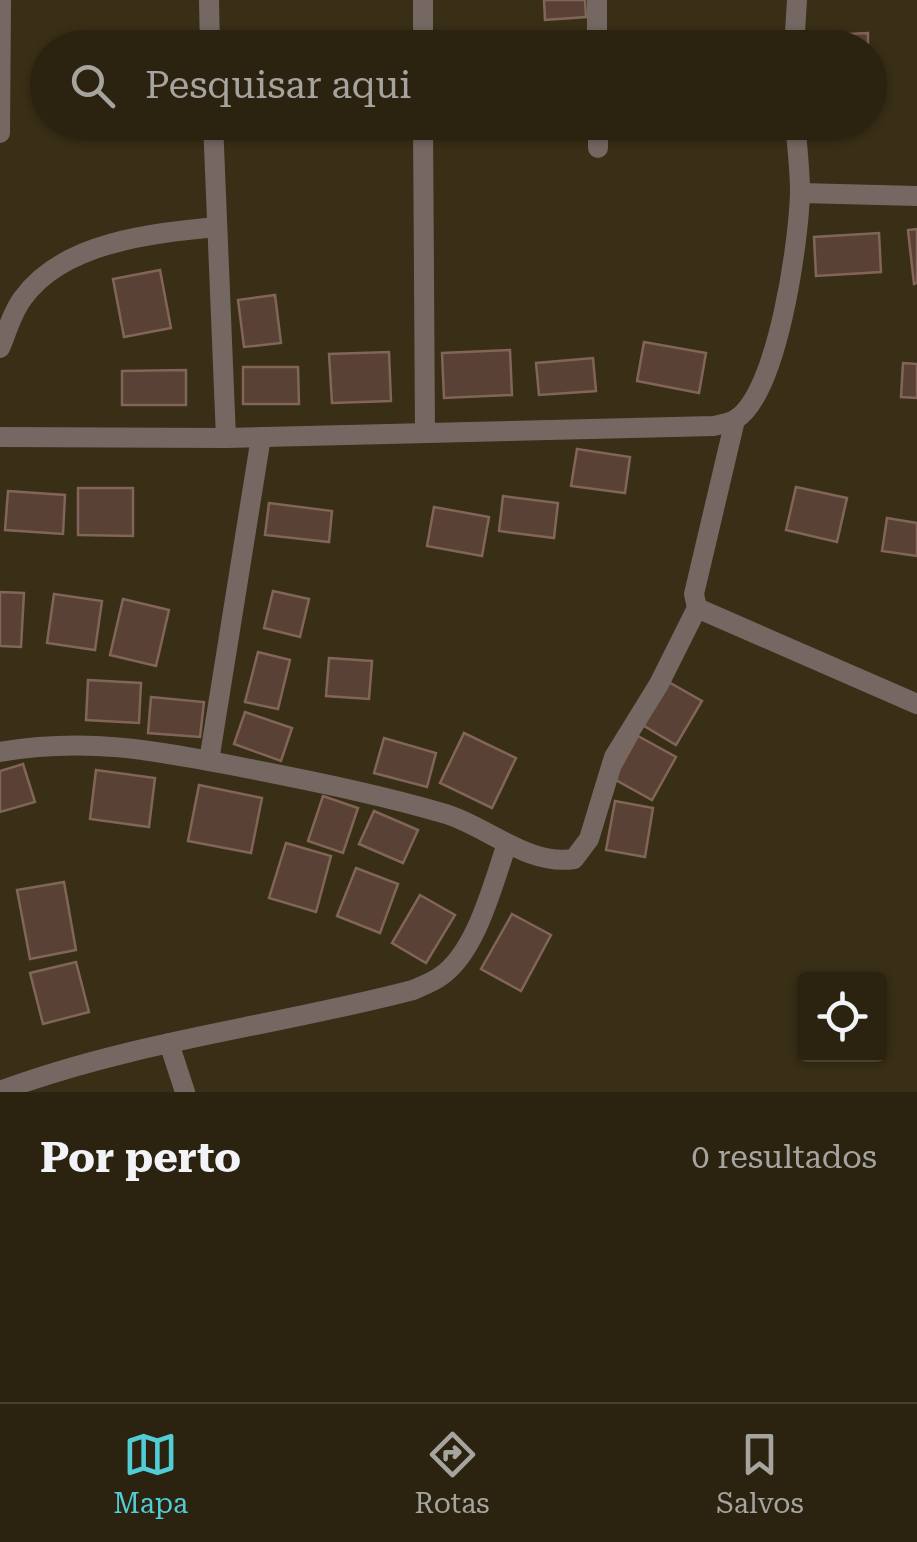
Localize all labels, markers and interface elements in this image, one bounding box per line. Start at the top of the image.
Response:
search box [30,30,887,140]
icon: search [65,58,120,113]
text: Pesquisar aqui [145,63,411,107]
map controls [797,972,887,1062]
button: locate [797,972,887,1062]
text: Por perto [40,1133,241,1182]
text: 0 resultados [692,1138,877,1176]
tab: Mapa [113,1427,188,1520]
tab: Rotas [415,1427,490,1520]
tab: Salvos [716,1427,804,1520]

